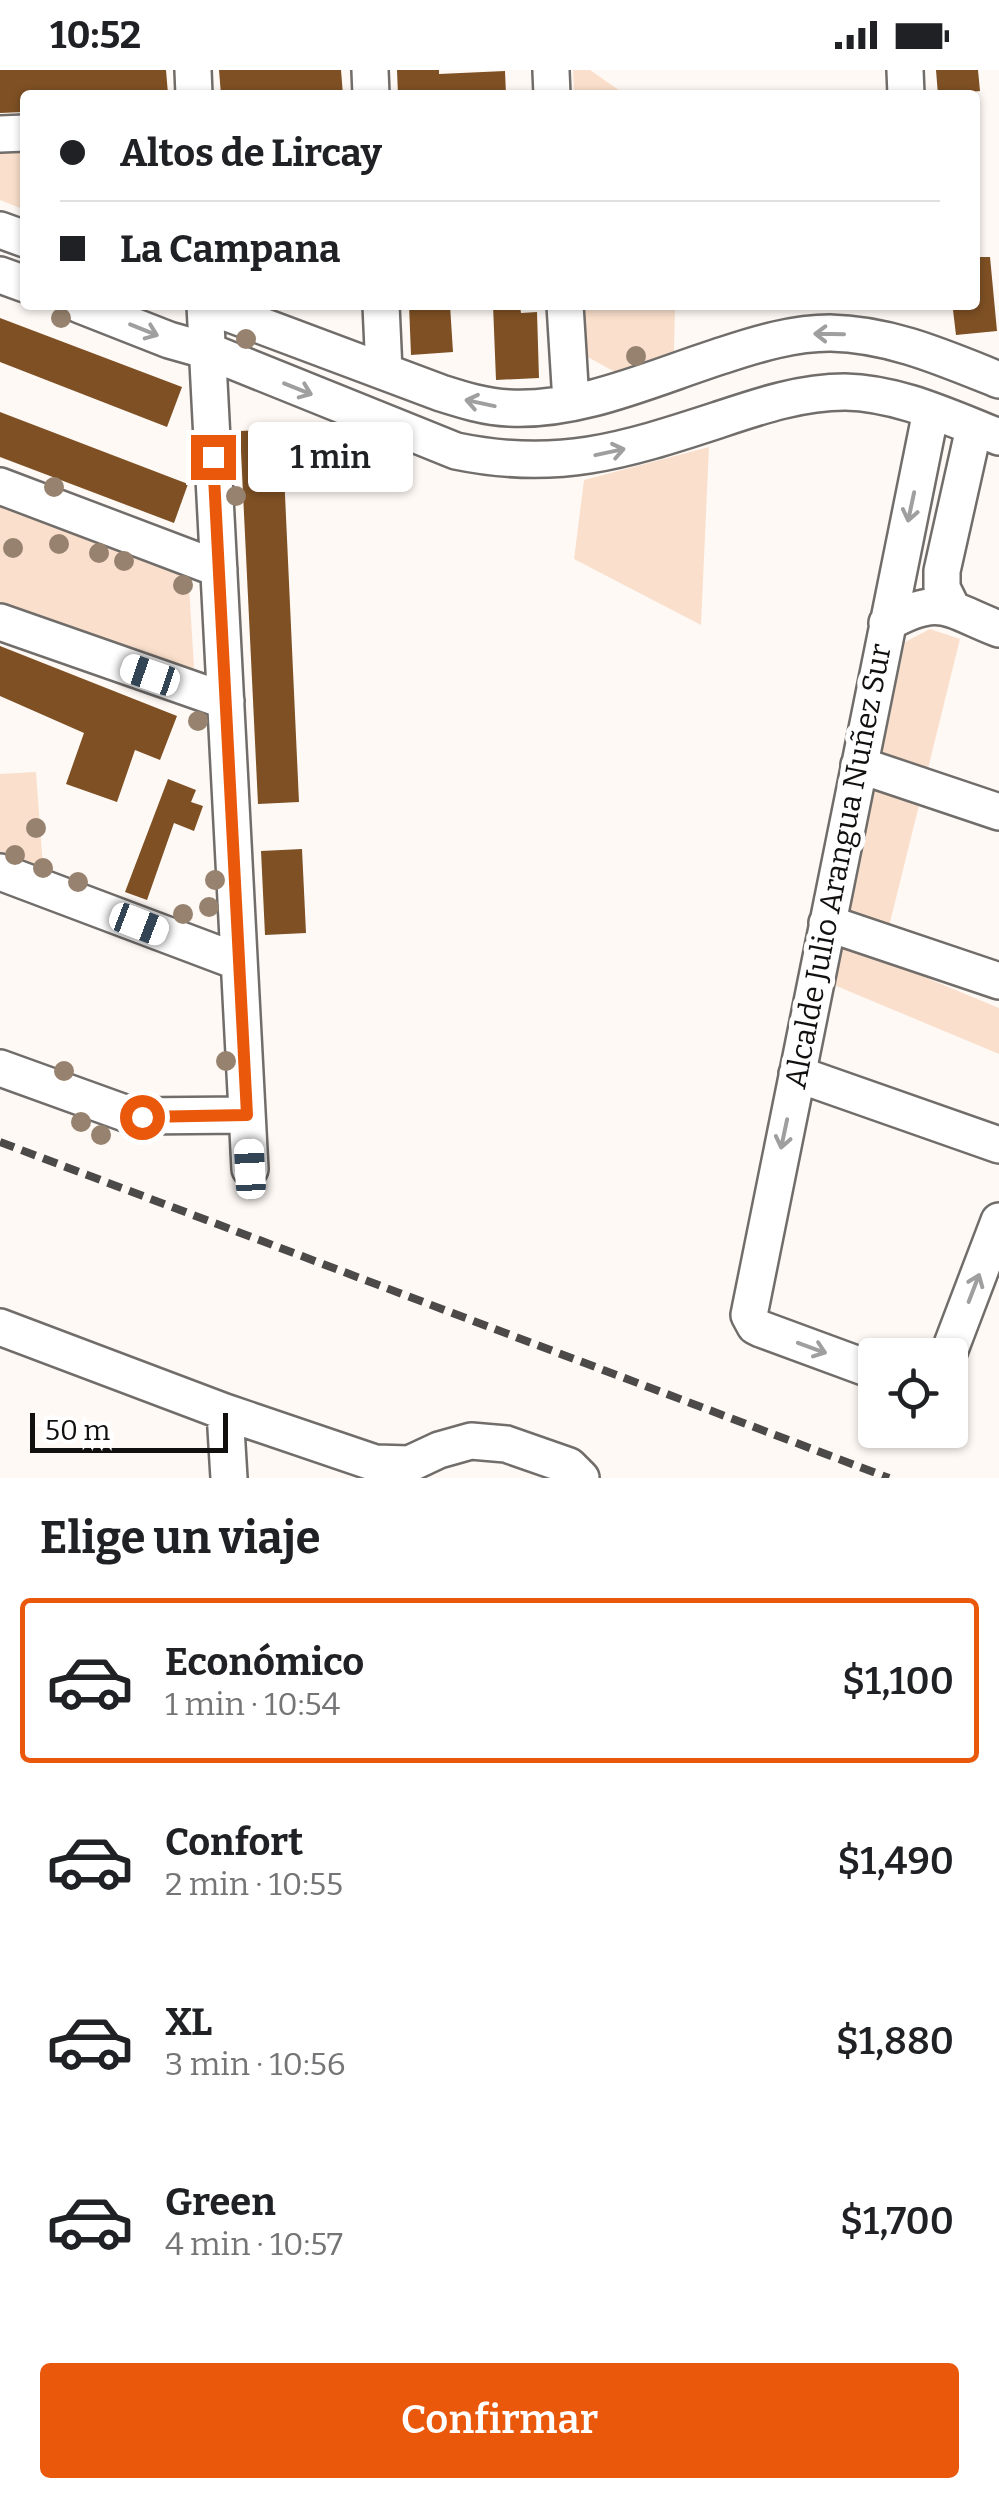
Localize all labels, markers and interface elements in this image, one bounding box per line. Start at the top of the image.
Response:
text: 10:52 [50,12,141,58]
text: Altos de Lircay [120,130,382,176]
text: La Campana [120,226,340,272]
one-way arrow [127,322,158,340]
one-way arrow [814,324,846,344]
one-way arrow [282,382,312,400]
one-way arrow [465,393,497,412]
callout: 1 min [248,422,413,492]
route end [191,435,236,480]
text: 1 min [290,438,371,476]
one-way arrow [593,442,625,461]
one-way arrow [900,490,919,522]
street label: Alcalde Julio Arangua Nuñez Sur [777,641,899,1091]
car [117,651,183,699]
car [106,899,172,949]
route start [120,1095,165,1140]
one-way arrow [774,1117,793,1149]
car [233,1138,267,1200]
one-way arrow [966,1273,984,1303]
map controls [858,1338,968,1448]
button: locate [858,1338,968,1448]
one-way arrow [795,1340,826,1358]
scale bar [30,1408,228,1452]
text: 50 m [45,1414,110,1447]
text: Elige un viaje [40,1511,320,1565]
icon: car [45,1636,135,1726]
text: Económico [165,1639,364,1685]
text: $1,100 [842,1658,954,1704]
text: 1 min · 10:54 [165,1685,340,1723]
icon: car [45,1816,135,1906]
text: Confort [165,1819,303,1865]
text: $1,490 [837,1838,954,1884]
text: 2 min · 10:55 [165,1865,343,1903]
icon: car [45,1996,135,2086]
text: XL [165,1999,212,2045]
text: $1,880 [836,2018,954,2064]
text: 3 min · 10:56 [165,2045,346,2083]
icon: car [45,2176,135,2266]
text: Green [165,2179,276,2225]
text: $1,700 [840,2198,954,2244]
text: 4 min · 10:57 [165,2225,343,2263]
button: Confirmar [40,2363,959,2478]

